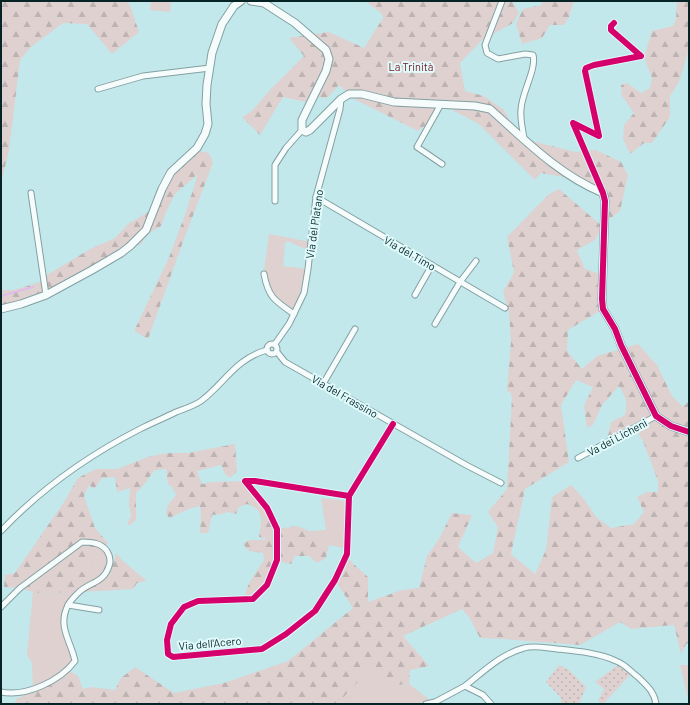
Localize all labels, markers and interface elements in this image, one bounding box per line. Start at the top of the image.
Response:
park label: La Trinità [389,60,433,73]
street label: Via del Platano [303,189,325,259]
street label: Via del Timo [382,233,438,273]
street label: Via del Frassino [309,372,381,420]
street label: Va dei Licheni [585,416,649,458]
street label: Via dell'Acero [178,634,242,652]

